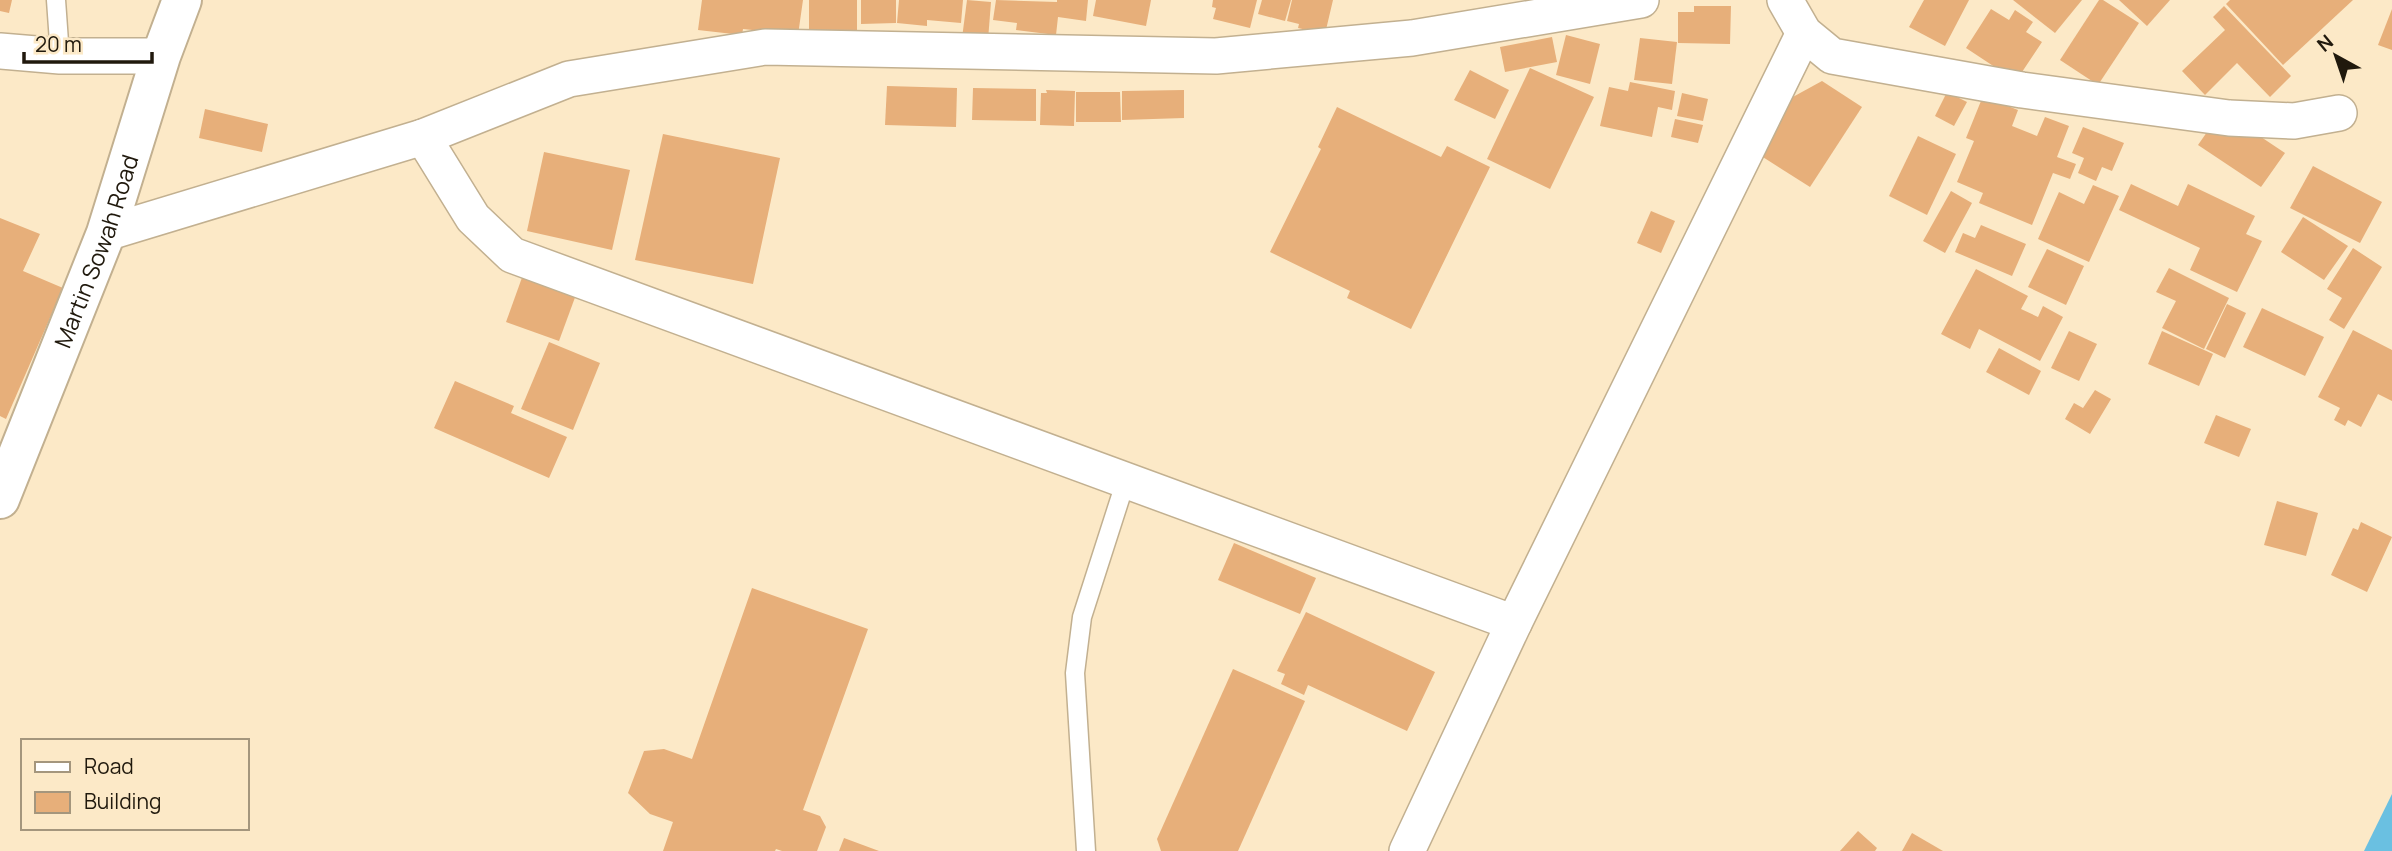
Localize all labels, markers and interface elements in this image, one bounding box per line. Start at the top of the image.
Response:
scale bar [24,21,152,65]
north arrow [2301,21,2371,91]
text: N [2311,29,2339,57]
text: 20 m [35,30,82,58]
street label: Martin Sowah Road [46,151,145,352]
legend [21,739,248,830]
text: Road [84,752,134,780]
text: Building [84,787,161,815]

